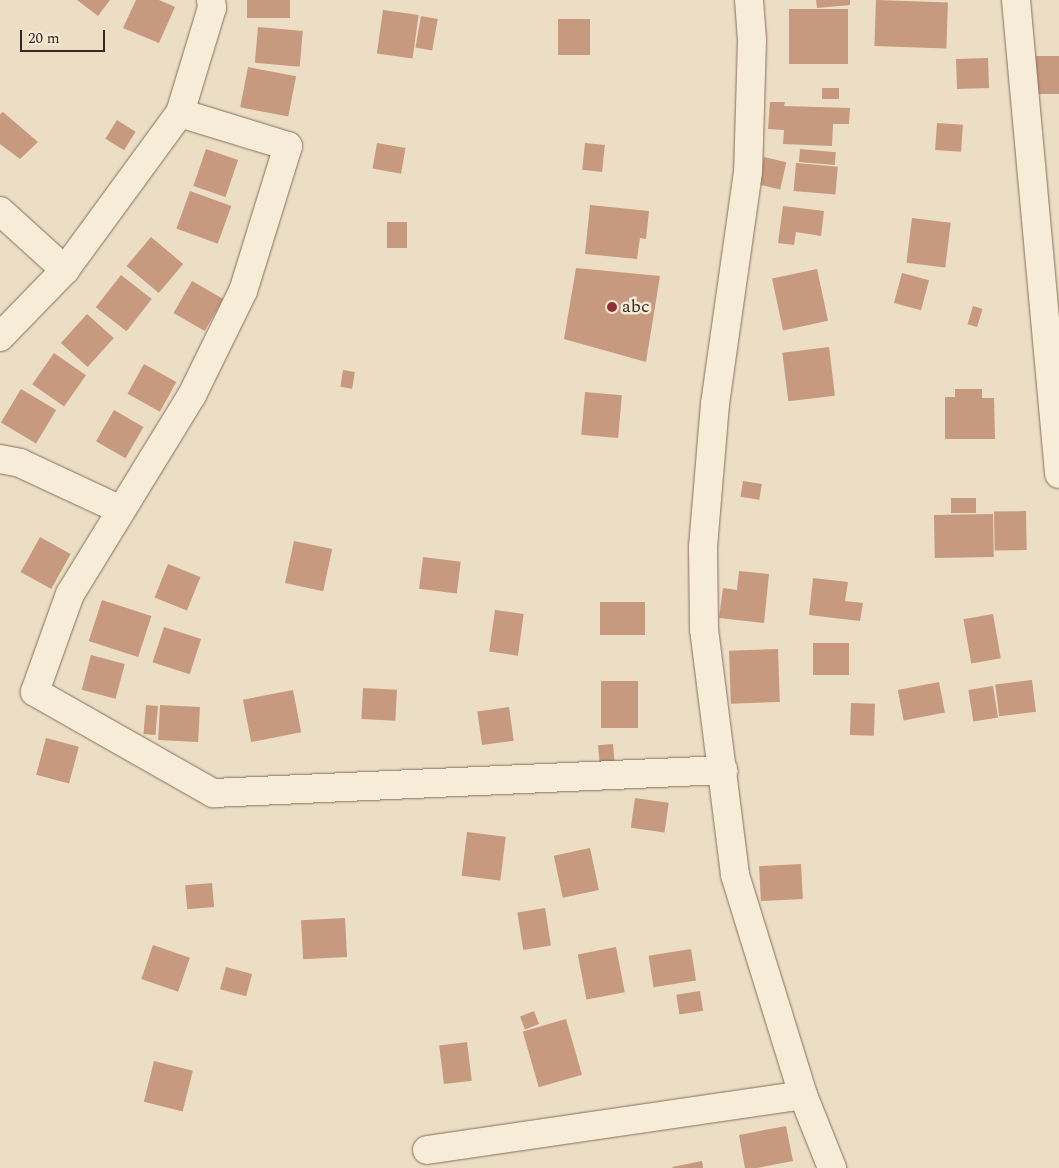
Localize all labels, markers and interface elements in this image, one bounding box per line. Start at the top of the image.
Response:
scale bar [22,20,108,52]
text: 20 m [28,27,60,50]
place label: abc [622,296,650,318]
marker: abc [606,301,618,313]

